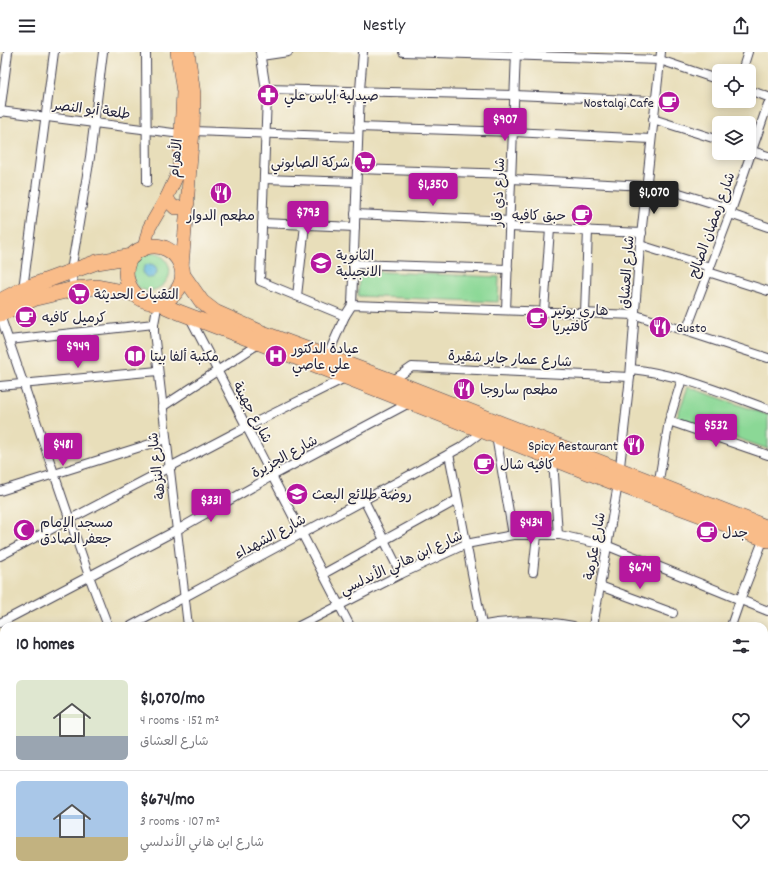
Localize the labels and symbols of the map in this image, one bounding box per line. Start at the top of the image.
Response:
pharmacy icon: صيدلية إياس علي [255,82,281,108]
place label: صيدلية إياس علي [284,87,379,108]
cafe icon: Nostalgi Cafe [656,89,682,115]
place label: Nostalgi Cafe [583,94,654,114]
street label: طلعة أبو النصر [51,96,132,126]
pin: $907 [481,108,529,142]
street label: الأهرام [164,138,189,178]
supermarket icon: شركة الصابوني [352,149,378,175]
place label: شركة الصابوني [271,154,350,175]
street label: شارع ذي قار [489,157,511,228]
street label: شارع رمضان الصالح [684,170,741,281]
pin: $1,350 [400,173,466,207]
restaurant icon: مطعم الدوار [208,180,234,206]
pin: $1,070 [621,181,687,215]
pin: $793 [284,201,332,235]
cafe icon: حبق كافيه [569,202,595,228]
place label: مطعم الدوار [186,207,255,227]
place label: حبق كافيه [512,207,566,227]
street label: شارع العشاق [615,235,641,310]
place label: الثانوية الانجيلية [336,247,381,283]
school or university icon: الثانوية الانجيلية [308,250,334,276]
supermarket icon: التقنيات الحديثة [66,281,92,307]
place label: التقنيات الحديثة [94,286,179,306]
place label: هاري بوتير كافتيريا [551,302,608,338]
cafe icon: كرميل كافيه [13,304,39,330]
cafe icon: هاري بوتير كافتيريا [524,305,550,331]
place label: كرميل كافيه [42,309,106,329]
restaurant icon: Gusto [647,314,673,340]
place label: Gusto [676,319,706,339]
pin: $949 [54,335,102,369]
place label: عيادة الدكتور علي عاصي [291,340,359,377]
library icon: مكتبة ألفا بيتا [122,343,148,369]
hospital icon: عيادة الدكتور علي عاصي [263,343,289,369]
street label: شارع عمار جابر شقيرة [447,347,572,373]
place label: مكتبة ألفا بيتا [150,348,219,368]
restaurant icon: مطعم ساروجا [451,376,477,402]
street label: شارع جهينة [227,379,276,447]
place label: مطعم ساروجا [480,381,558,401]
pin: $532 [692,414,740,448]
street label: شارع النزهة [144,431,172,500]
street label: شارع الجزيرة [248,431,322,484]
restaurant icon: Spicy Restaurant [621,432,647,458]
pin: $481 [39,433,87,467]
place label: Spicy Restaurant [528,437,618,457]
cafe icon: كافيه شال [471,451,497,477]
place label: كافيه شال [500,456,555,476]
school or university icon: روضة طلائع البعث [284,481,310,507]
place label: روضة طلائع البعث [312,486,412,506]
pin: $331 [187,489,235,523]
street label: شارع الشهداء [232,511,310,565]
pin: $434 [507,511,555,545]
street label: شارع عكرمة [580,511,612,582]
place label: مسجد الإمام جعفر الصادق [40,514,113,550]
mosque icon: مسجد الإمام جعفر الصادق [11,517,37,543]
cafe icon: جدل [694,519,720,545]
place label: جدل [722,524,748,544]
street label: شارع ابن هاني الأندلسي [337,526,467,602]
pin: $674 [616,556,664,590]

